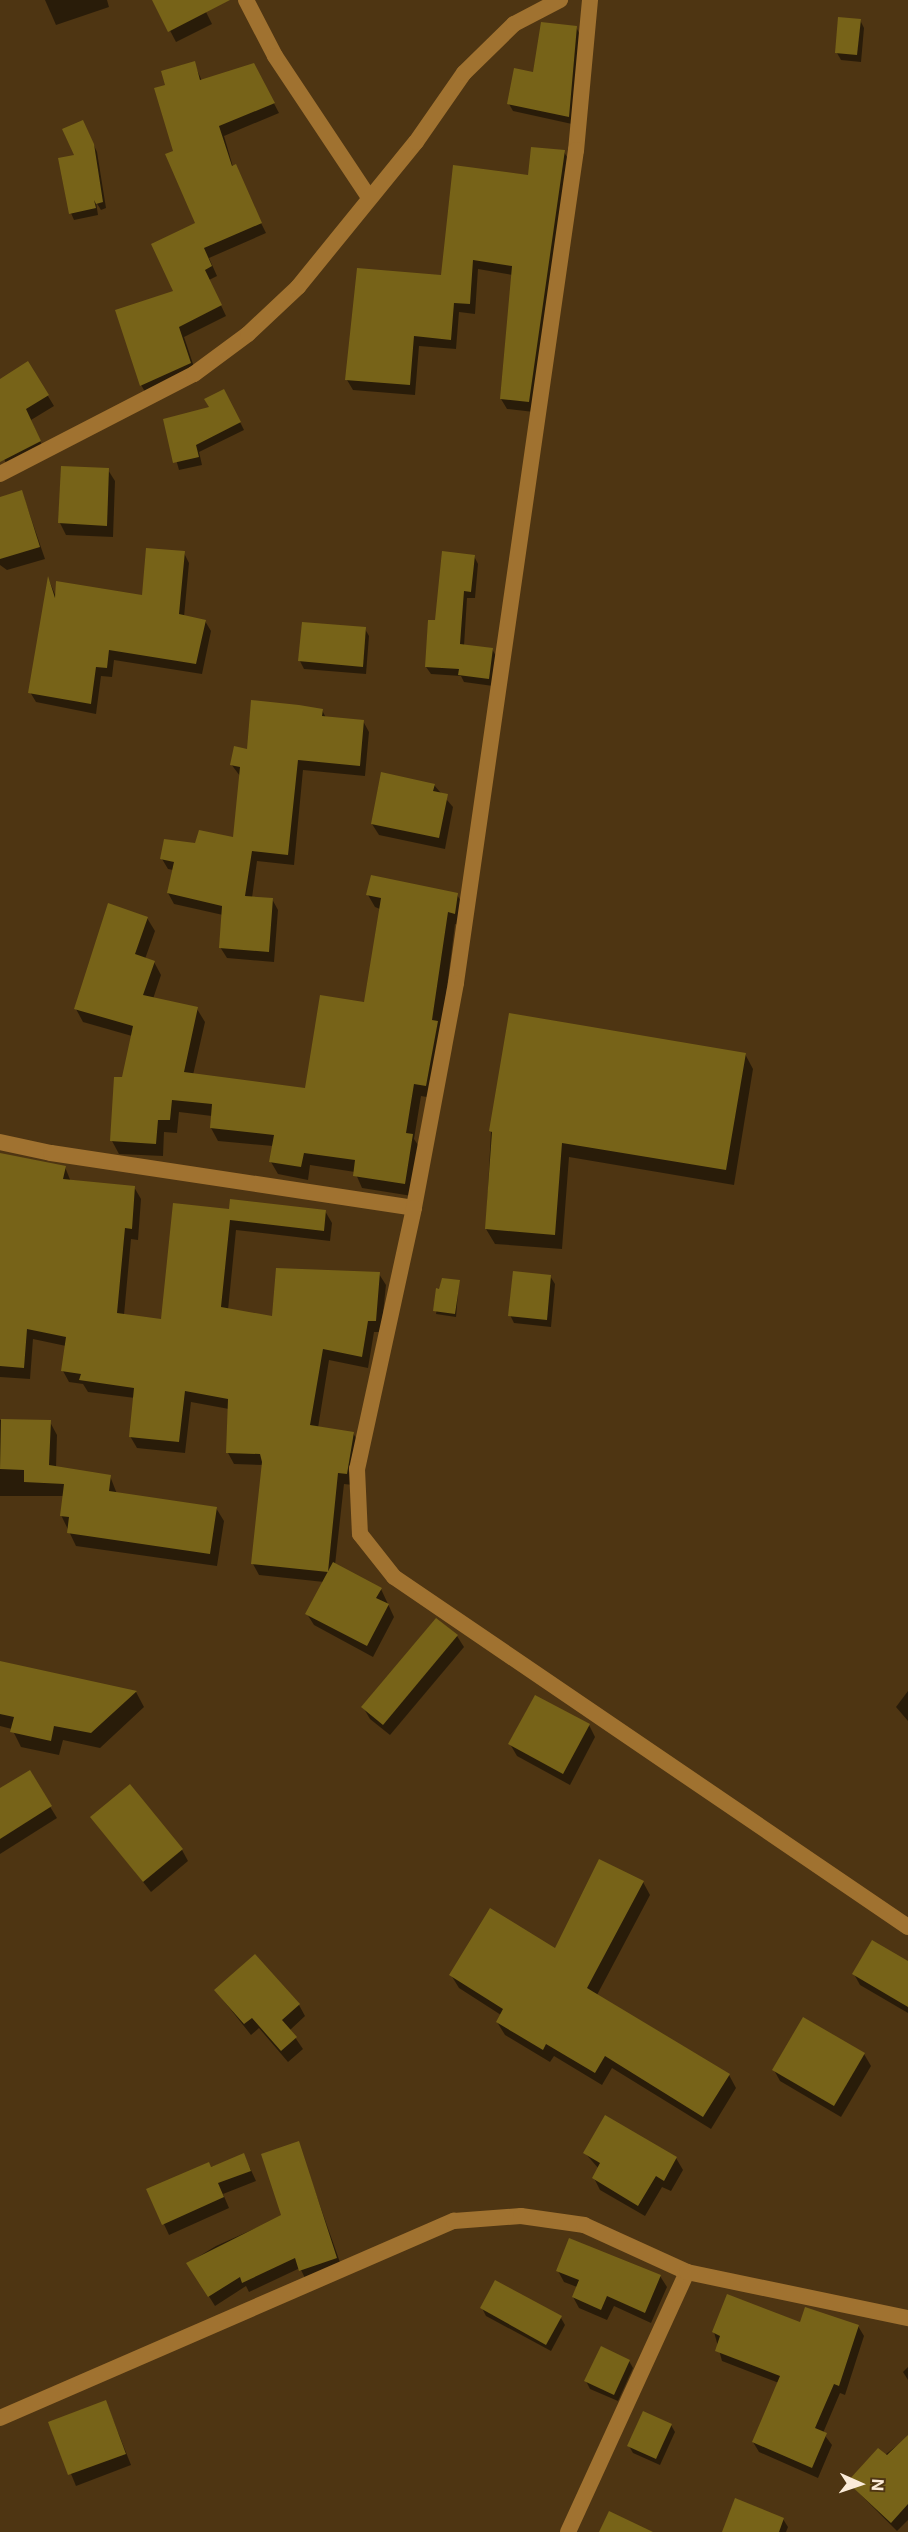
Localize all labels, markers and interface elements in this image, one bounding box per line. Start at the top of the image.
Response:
north arrow [830,2454,890,2514]
text: N [868,2478,888,2492]

